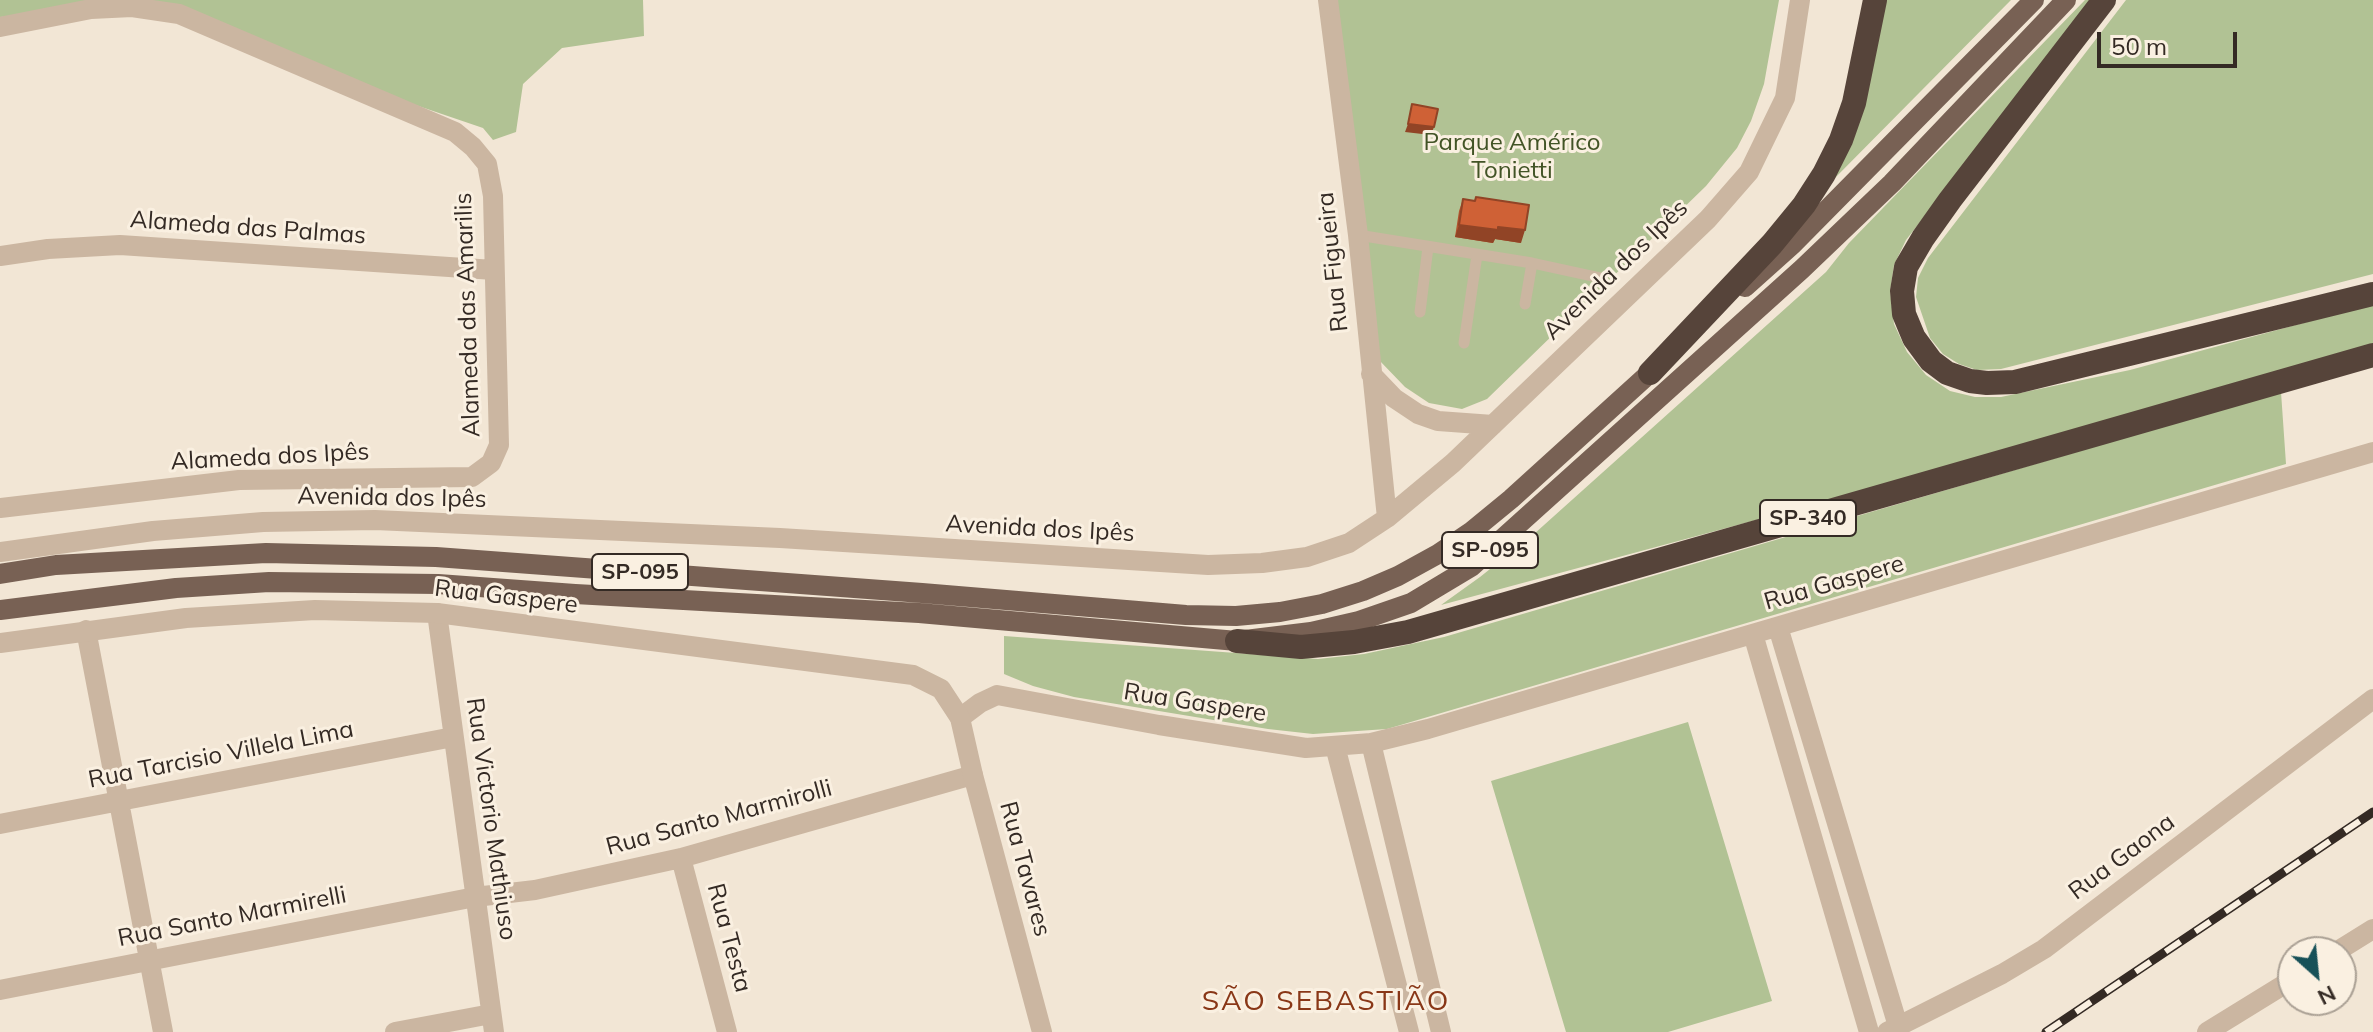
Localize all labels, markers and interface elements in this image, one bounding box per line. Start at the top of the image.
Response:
scale bar [2101,16,2241,66]
text: 50 m [2111,31,2167,61]
park label: Parque Américo Tonietti [1423,129,1601,185]
street label: Rua Figueira [1311,191,1355,333]
street label: Alameda das Amarilis [449,192,487,438]
street label: Avenida dos Ipês [1538,194,1694,346]
street label: Alameda das Palmas [129,205,367,251]
street label: Alameda dos Ipês [170,437,370,477]
street label: Avenida dos Ipês [297,482,487,514]
road number: SP-340 [1760,500,1856,536]
street label: Avenida dos Ipês [945,510,1135,548]
road number: SP-095 [1442,532,1538,568]
street label: Rua Gaspere [1761,549,1907,617]
road number: SP-095 [592,554,688,590]
street label: Rua Gaspere [433,574,579,620]
street label: Rua Gaspere [1122,678,1268,728]
street label: Rua Victorio Mathiuso [460,696,522,942]
street label: Rua Tarcisio Villela Lima [86,715,356,795]
street label: Rua Santo Marmirolli [603,774,835,862]
street label: Rua Tavares [993,798,1057,940]
street label: Rua Gaona [2063,808,2181,906]
street label: Rua Testa [701,880,757,996]
street label: Rua Santo Marmirelli [115,881,349,953]
north arrow [2277,936,2357,1016]
text: N [2313,979,2341,1012]
district label: SÃO SEBASTIÃO [1202,985,1450,1019]

